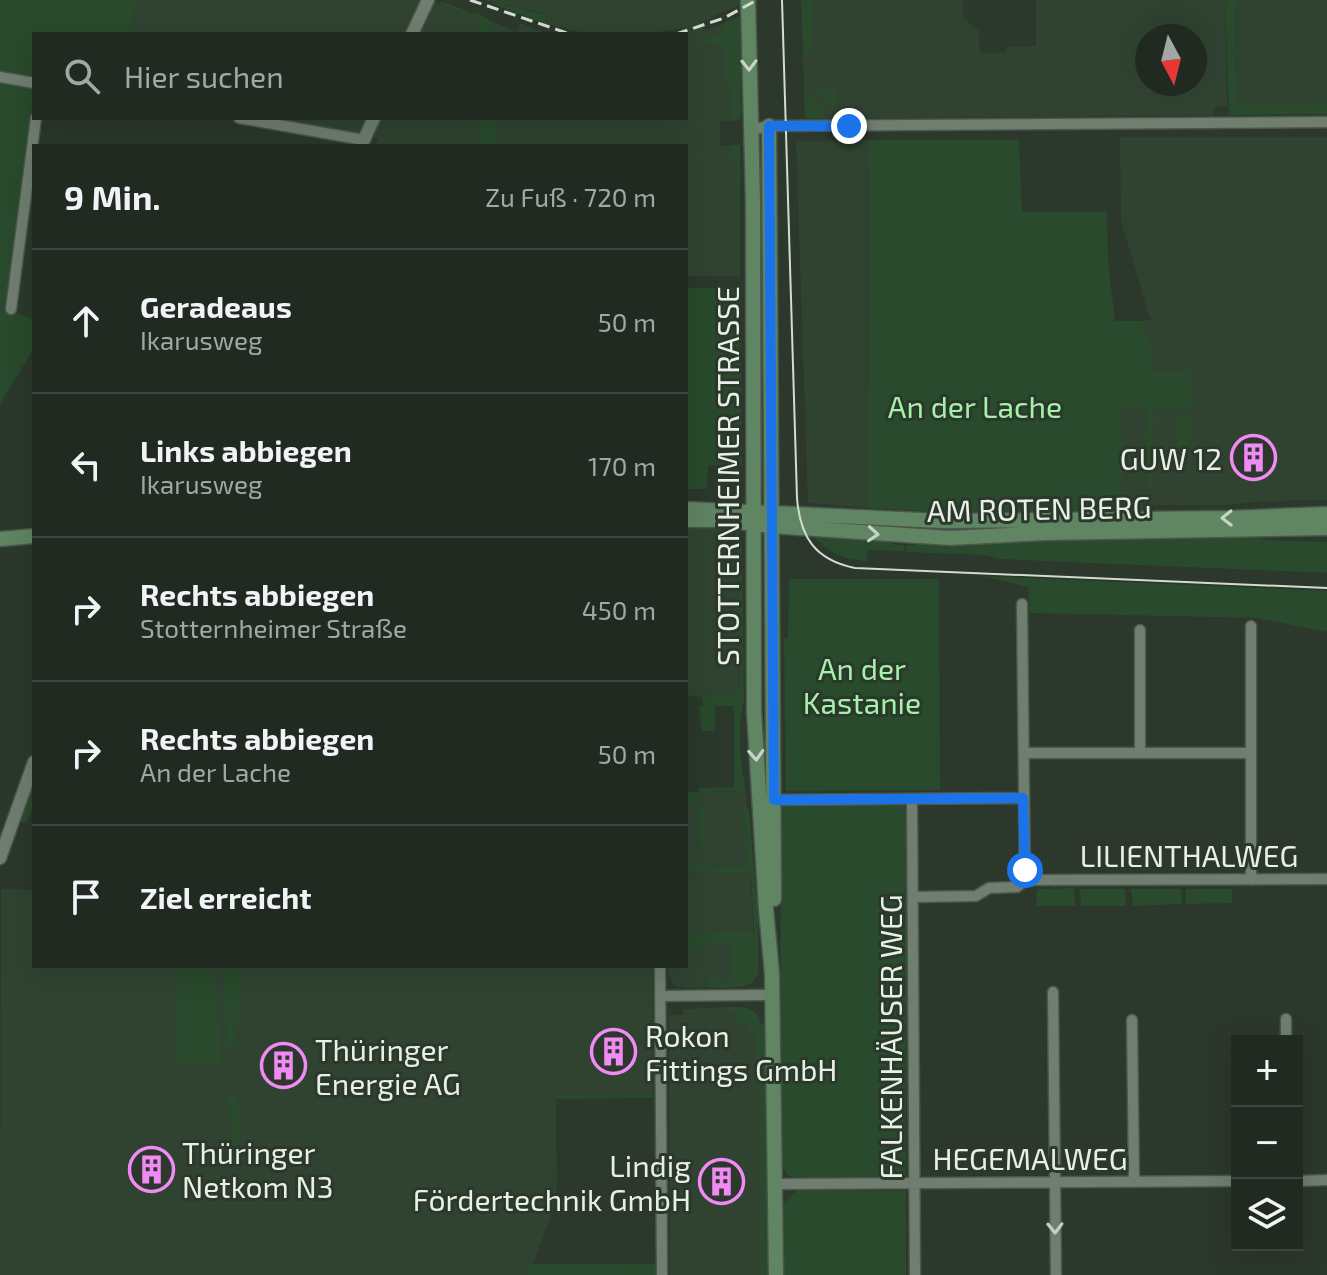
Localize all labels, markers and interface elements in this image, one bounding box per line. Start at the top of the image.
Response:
north arrow [1135,24,1207,96]
search box [32,32,688,120]
icon: search [60,54,104,98]
text: Hier suchen [124,58,284,94]
one-way arrow [741,59,758,72]
route end [831,108,867,144]
text: 9 Min. [64,176,161,217]
text: Zu Fuß · 720 m [485,181,656,212]
street label: STOTTERNHEIMER STRASSE [709,286,745,666]
text: Geradeaus [140,288,292,324]
icon: ahead [64,299,108,343]
text: 50 m [598,306,656,337]
text: Ikarusweg [140,324,263,355]
park label: An der Lache [888,388,1062,424]
text: Links abbiegen [140,432,352,468]
building icon: GUW 12 [1229,434,1277,482]
place label: GUW 12 [1120,440,1222,476]
icon: left [64,443,108,487]
text: 170 m [588,450,656,481]
text: Ikarusweg [140,468,263,499]
street label: AM ROTEN BERG [926,488,1152,528]
one-way arrow [1220,509,1233,527]
one-way arrow [867,525,880,542]
text: Rechts abbiegen [140,576,374,612]
icon: right [64,587,108,631]
text: 450 m [582,594,656,625]
text: Stotternheimer Straße [140,612,407,643]
park label: An der Kastanie [803,650,921,720]
text: Rechts abbiegen [140,720,374,756]
icon: right [64,731,108,775]
text: 50 m [598,738,656,769]
one-way arrow [747,749,764,762]
text: An der Lache [140,756,291,787]
street label: LILIENTHALWEG [1080,837,1298,873]
route start [1007,852,1043,888]
icon: arrive [64,875,108,919]
text: Ziel erreicht [140,879,312,915]
street label: FALKENHÄUSER WEG [872,894,908,1180]
place label: Rokon Fittings GmbH [645,1017,837,1087]
building icon: Rokon Fittings GmbH [590,1028,638,1076]
place label: Thüringer Energie AG [315,1031,461,1101]
map controls [1231,1035,1303,1251]
button: + [1231,1035,1303,1107]
building icon: Thüringer Energie AG [260,1042,308,1090]
button: − [1231,1107,1303,1179]
place label: Thüringer Netkom N3 [182,1134,333,1204]
street label: HEGEMALWEG [932,1140,1128,1176]
building icon: Thüringer Netkom N3 [127,1145,175,1193]
place label: Lindig Fördertechnik GmbH [413,1147,691,1217]
building icon: Lindig Fördertechnik GmbH [698,1158,746,1206]
button: layers [1231,1179,1303,1251]
one-way arrow [1047,1222,1064,1235]

